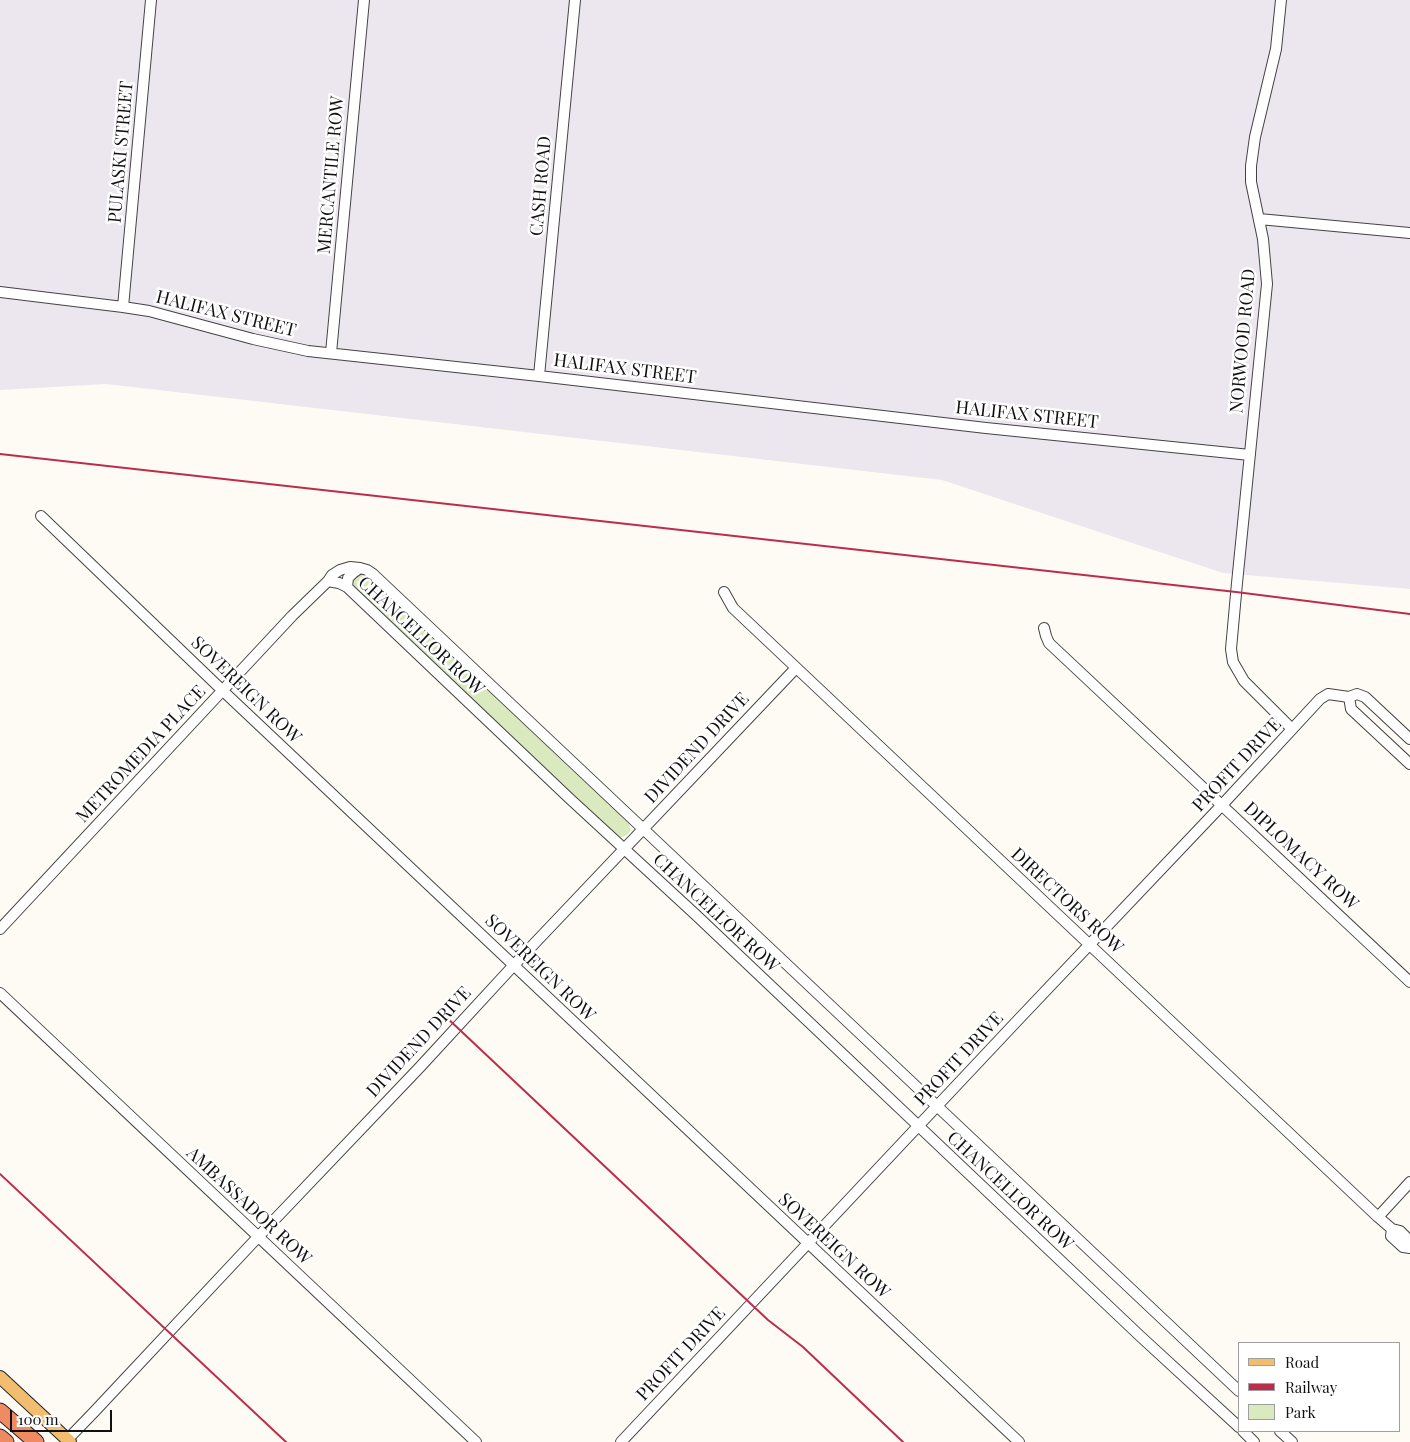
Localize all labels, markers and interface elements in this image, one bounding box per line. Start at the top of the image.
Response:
street label: PULASKI STREET [104,80,138,224]
street label: MERCANTILE ROW [313,95,349,255]
street label: CASH ROAD [526,135,556,237]
street label: NORWOOD ROAD [1226,268,1260,414]
street label: HALIFAX STREET [154,286,298,342]
street label: HALIFAX STREET [552,350,698,388]
street label: HALIFAX STREET [954,397,1100,433]
street label: CHANCELLOR ROW [353,572,489,700]
street label: SOVEREIGN ROW [186,632,306,748]
street label: METROMEDIA PLACE [72,681,210,827]
street label: DIVIDEND DRIVE [640,688,754,808]
street label: PROFIT DRIVE [1188,714,1286,816]
street label: DIPLOMACY ROW [1239,797,1363,915]
street label: DIRECTORS ROW [1007,844,1127,958]
street label: CHANCELLOR ROW [648,849,784,977]
street label: SOVEREIGN ROW [480,910,600,1026]
street label: DIVIDEND DRIVE [362,982,476,1102]
street label: PROFIT DRIVE [910,1008,1008,1110]
street label: CHANCELLOR ROW [942,1127,1078,1255]
street label: AMBASSADOR ROW [182,1143,316,1269]
street label: SOVEREIGN ROW [774,1189,894,1303]
street label: PROFIT DRIVE [632,1303,730,1405]
legend [1238,1342,1400,1432]
text: Road [1285,1352,1319,1372]
text: Railway [1285,1377,1337,1397]
scale bar [12,1400,115,1432]
text: Park [1285,1402,1316,1422]
text: 100 m [18,1409,59,1429]

